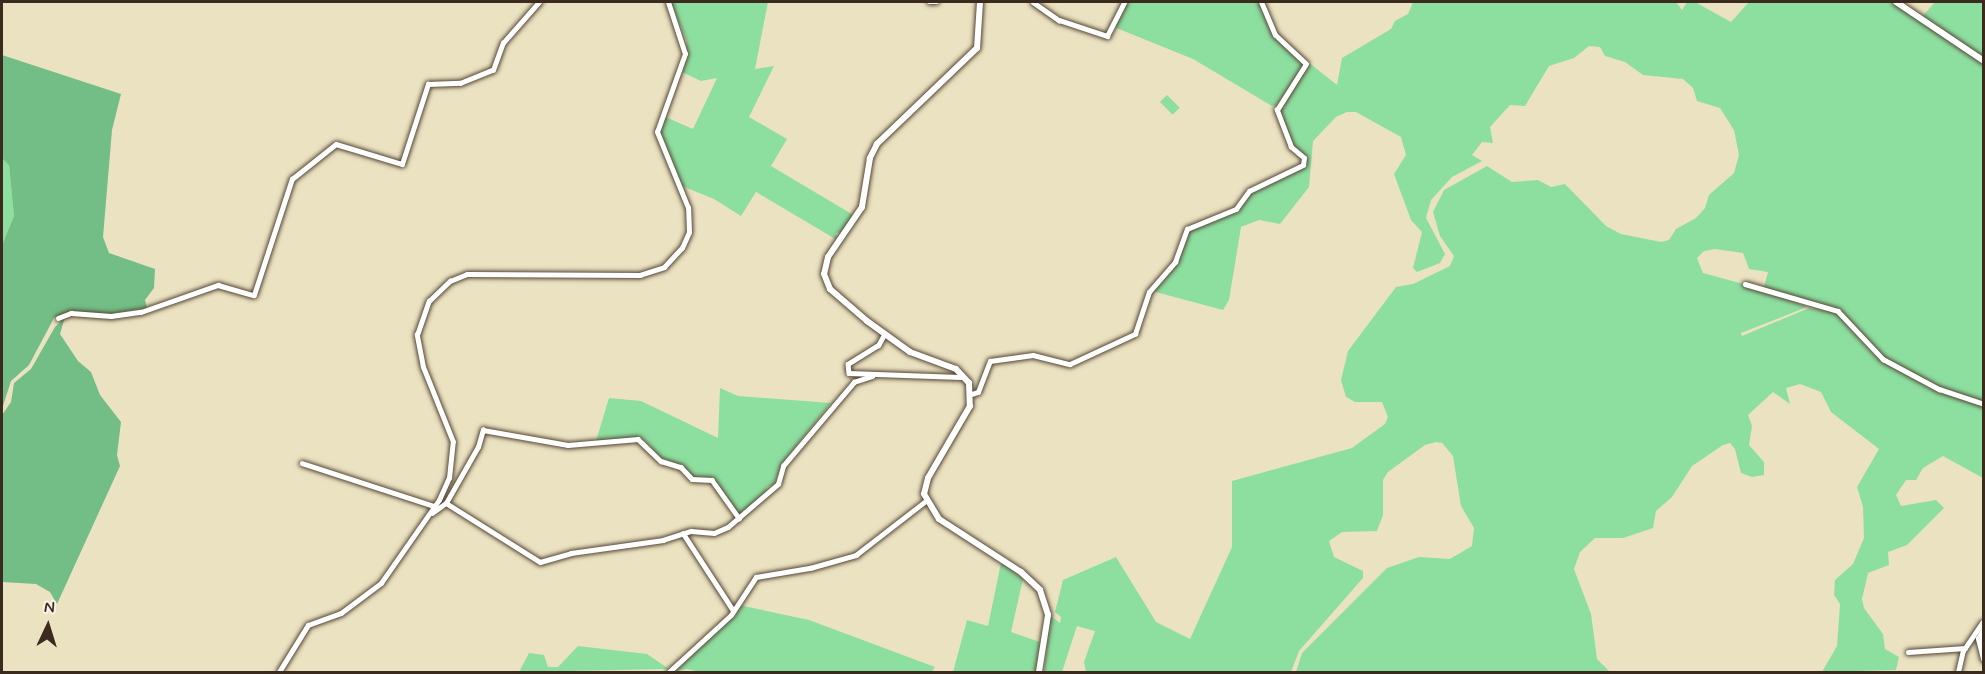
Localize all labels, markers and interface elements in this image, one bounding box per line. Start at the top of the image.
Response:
north arrow [18,596,78,656]
text: N [43,597,55,618]

